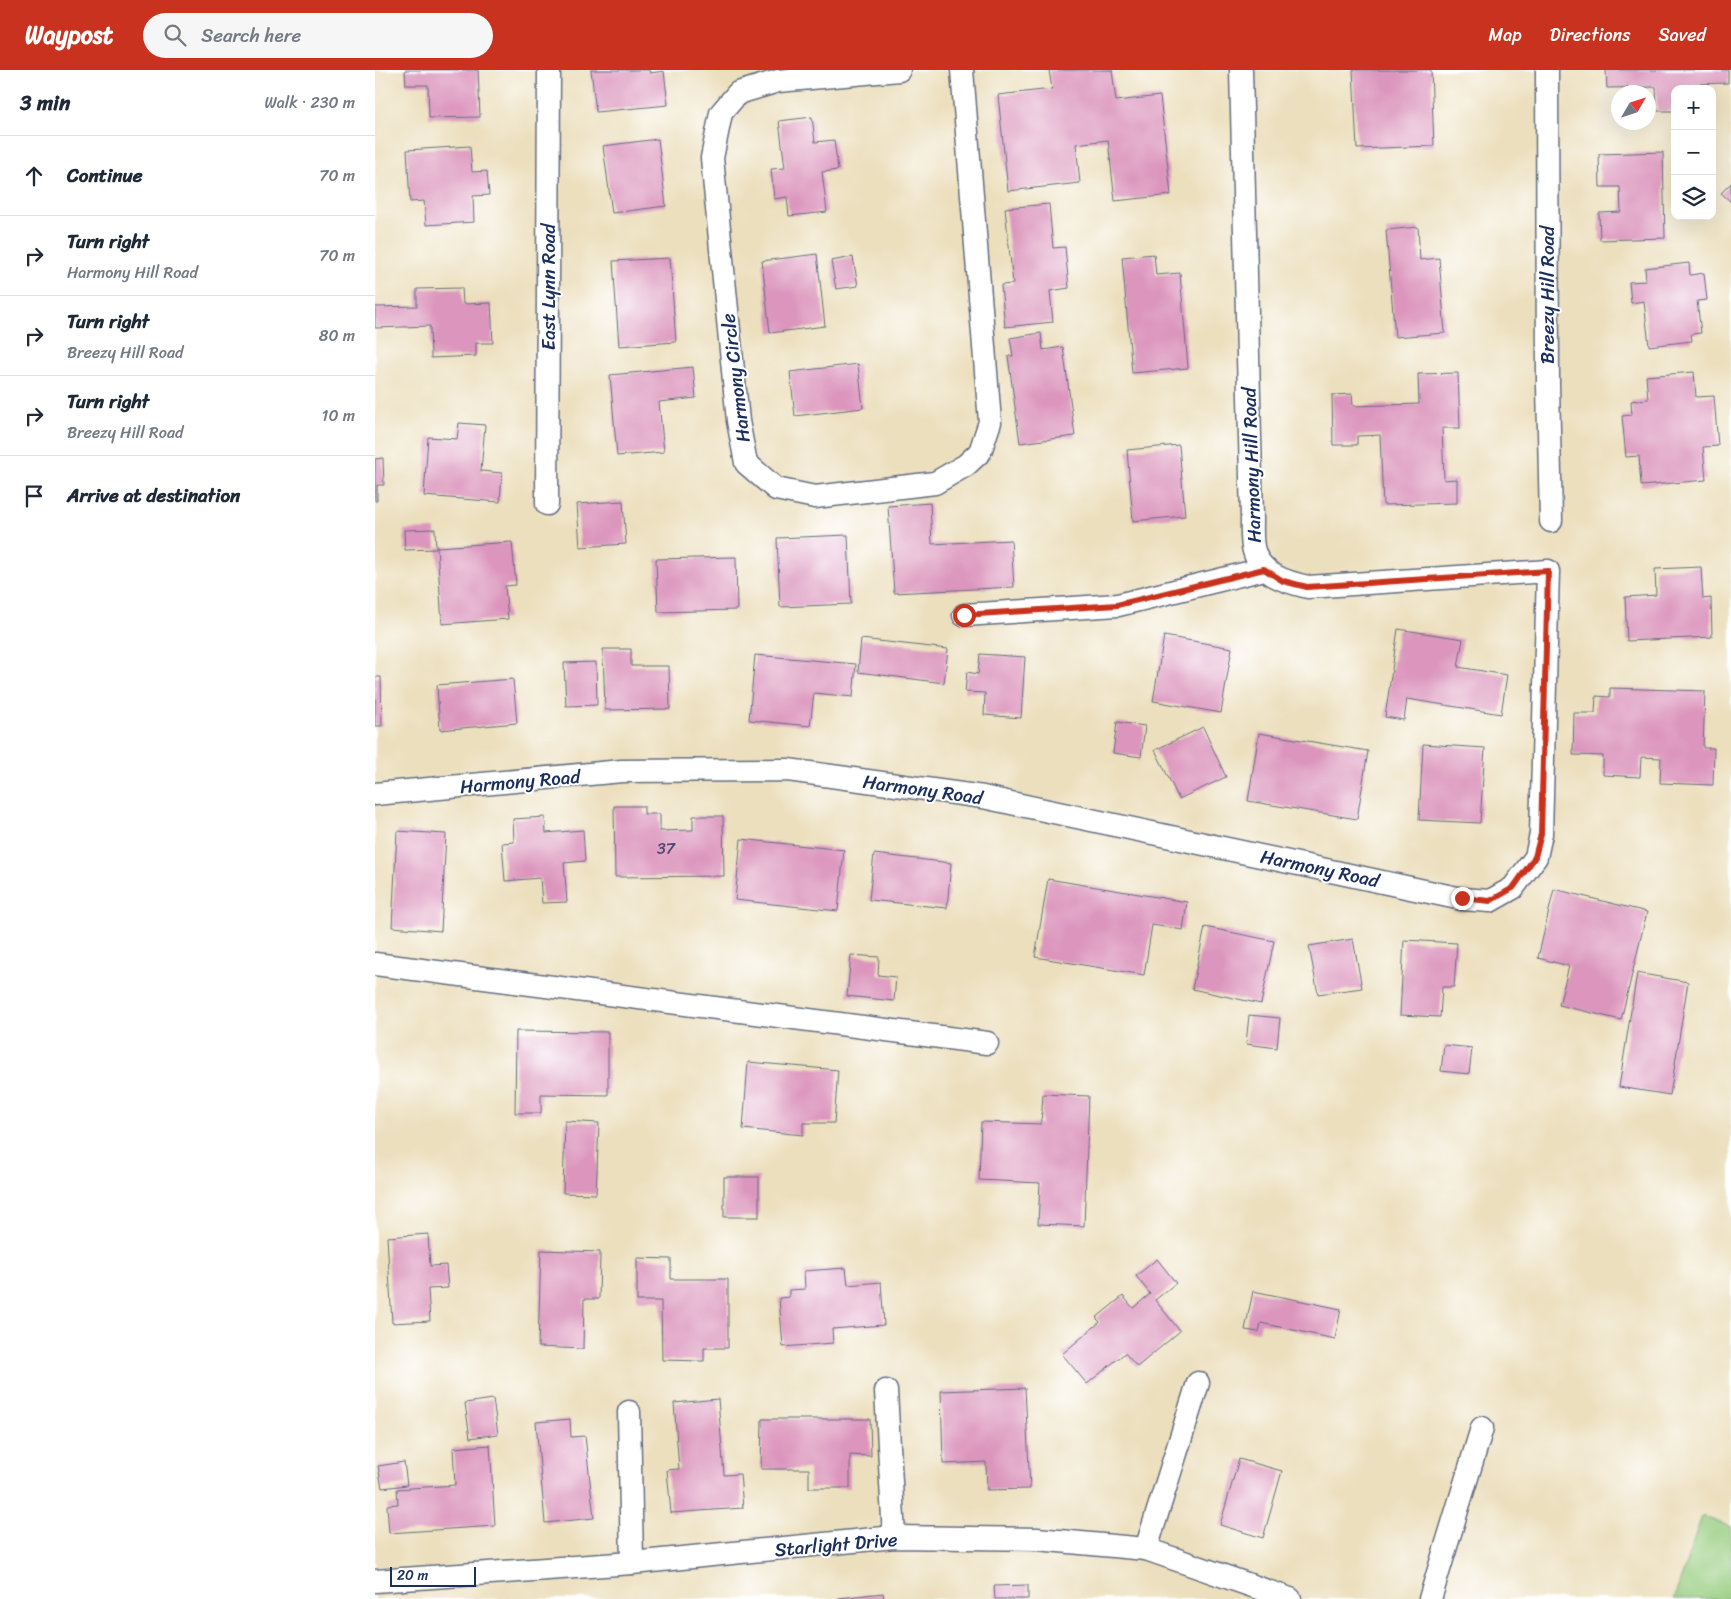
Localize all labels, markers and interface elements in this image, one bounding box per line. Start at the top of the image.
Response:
search box [143,13,493,58]
text: Waypost [25,14,113,56]
text: Search here [201,19,301,52]
text: Map [1489,19,1522,51]
text: Directions [1550,19,1631,51]
text: Saved [1659,19,1706,51]
icon: search [161,21,189,49]
text: 3 min [20,84,70,122]
north arrow [1611,85,1656,130]
map controls [1671,85,1716,220]
button: + [1671,85,1716,130]
text: Walk · 230 m [264,88,355,117]
button: − [1671,130,1716,175]
text: Continue [67,159,143,192]
text: 70 m [319,161,355,190]
icon: ahead [20,162,48,190]
button: layers [1671,175,1716,220]
street label: East Lynn Road [532,222,565,350]
street label: Breezy Hill Road [1531,224,1564,364]
text: Turn right [67,225,149,258]
text: 70 m [319,241,355,270]
icon: right [20,242,48,270]
text: Harmony Hill Road [67,258,198,287]
text: Turn right [67,305,149,338]
street label: Harmony Circle [711,311,760,444]
text: 80 m [319,321,355,350]
icon: right [20,322,48,350]
text: Breezy Hill Road [67,338,183,367]
text: Turn right [67,385,149,418]
street label: Harmony Hill Road [1232,385,1271,543]
text: 10 m [322,401,355,430]
icon: right [20,402,48,430]
text: Breezy Hill Road [67,418,183,447]
text: Arrive at destination [67,479,240,512]
icon: arrive [20,482,48,510]
route start [953,604,976,627]
street label: Harmony Road [459,760,583,803]
street label: Harmony Road [861,765,986,814]
house number: 37 [657,834,676,863]
street label: Harmony Road [1257,840,1383,897]
route end [1451,887,1474,910]
street label: Starlight Drive [773,1523,899,1566]
text: 20 m [397,1563,428,1588]
scale bar [390,1564,476,1587]

